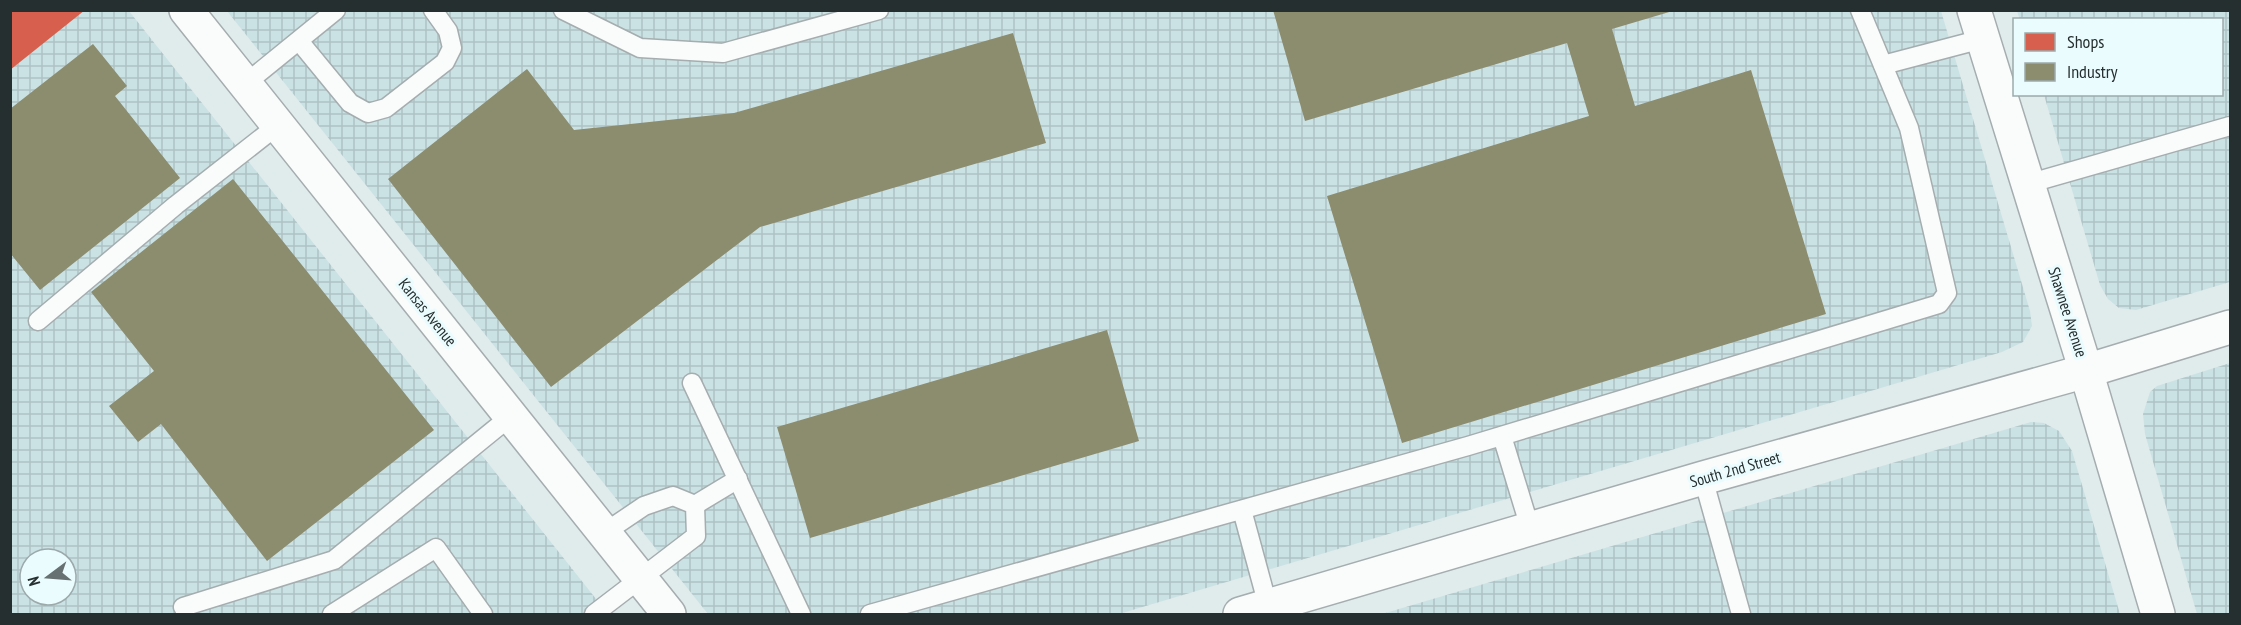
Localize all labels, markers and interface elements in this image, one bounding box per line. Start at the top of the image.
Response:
legend [2013,18,2223,96]
text: Shops [2067,30,2104,53]
text: Industry [2067,60,2118,83]
street label: Shawnee Avenue [2044,265,2092,359]
street label: Kansas Avenue [395,274,461,350]
street label: South 2nd Street [1687,446,1783,491]
north arrow [18,547,78,607]
text: N [23,574,44,588]

